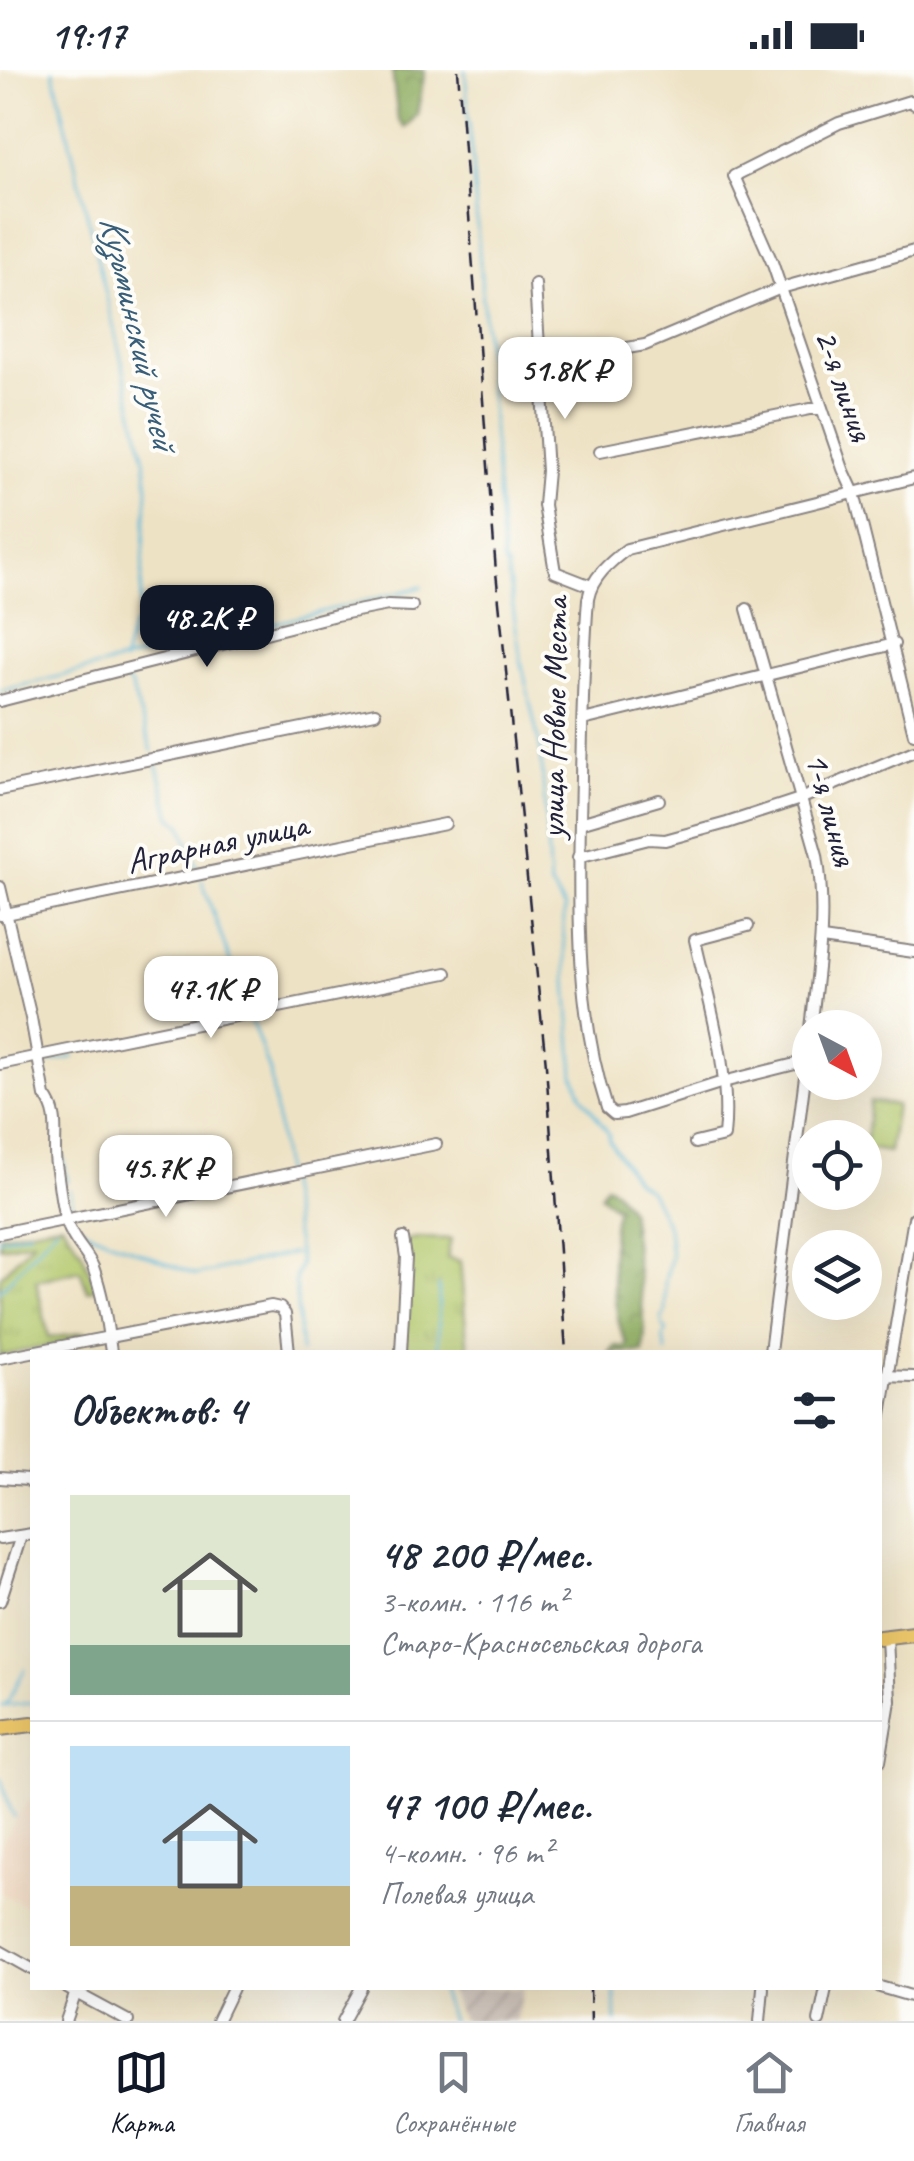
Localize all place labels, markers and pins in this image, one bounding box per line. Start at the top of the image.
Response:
pin: 51.8K ₽ [473,337,657,422]
pin: 48.2K ₽ [115,585,299,670]
pin: 47.1K ₽ [119,956,303,1041]
pin: 45.7K ₽ [74,1135,258,1220]

